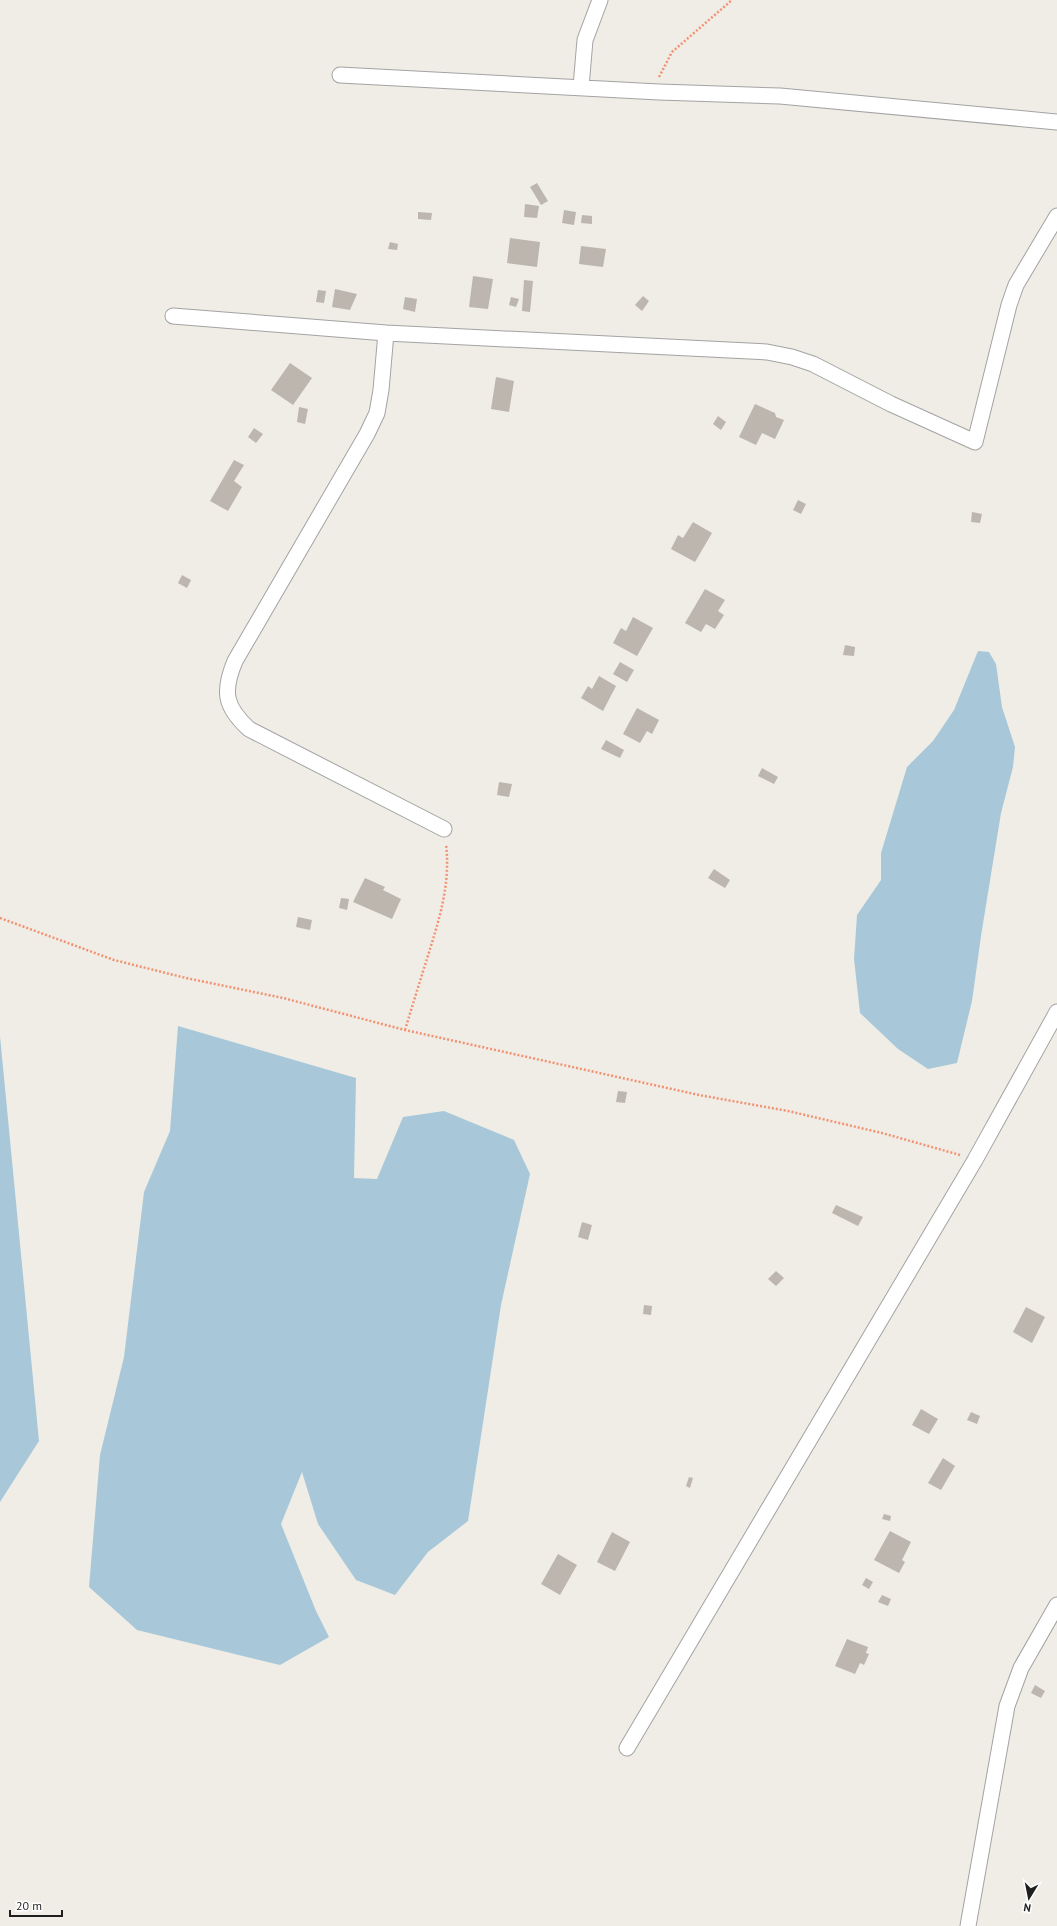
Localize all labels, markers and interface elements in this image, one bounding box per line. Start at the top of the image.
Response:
north arrow [1009,1878,1049,1918]
scale bar [10,1892,62,1918]
text: 20 m [16,1898,42,1913]
text: N [1022,1900,1032,1915]

